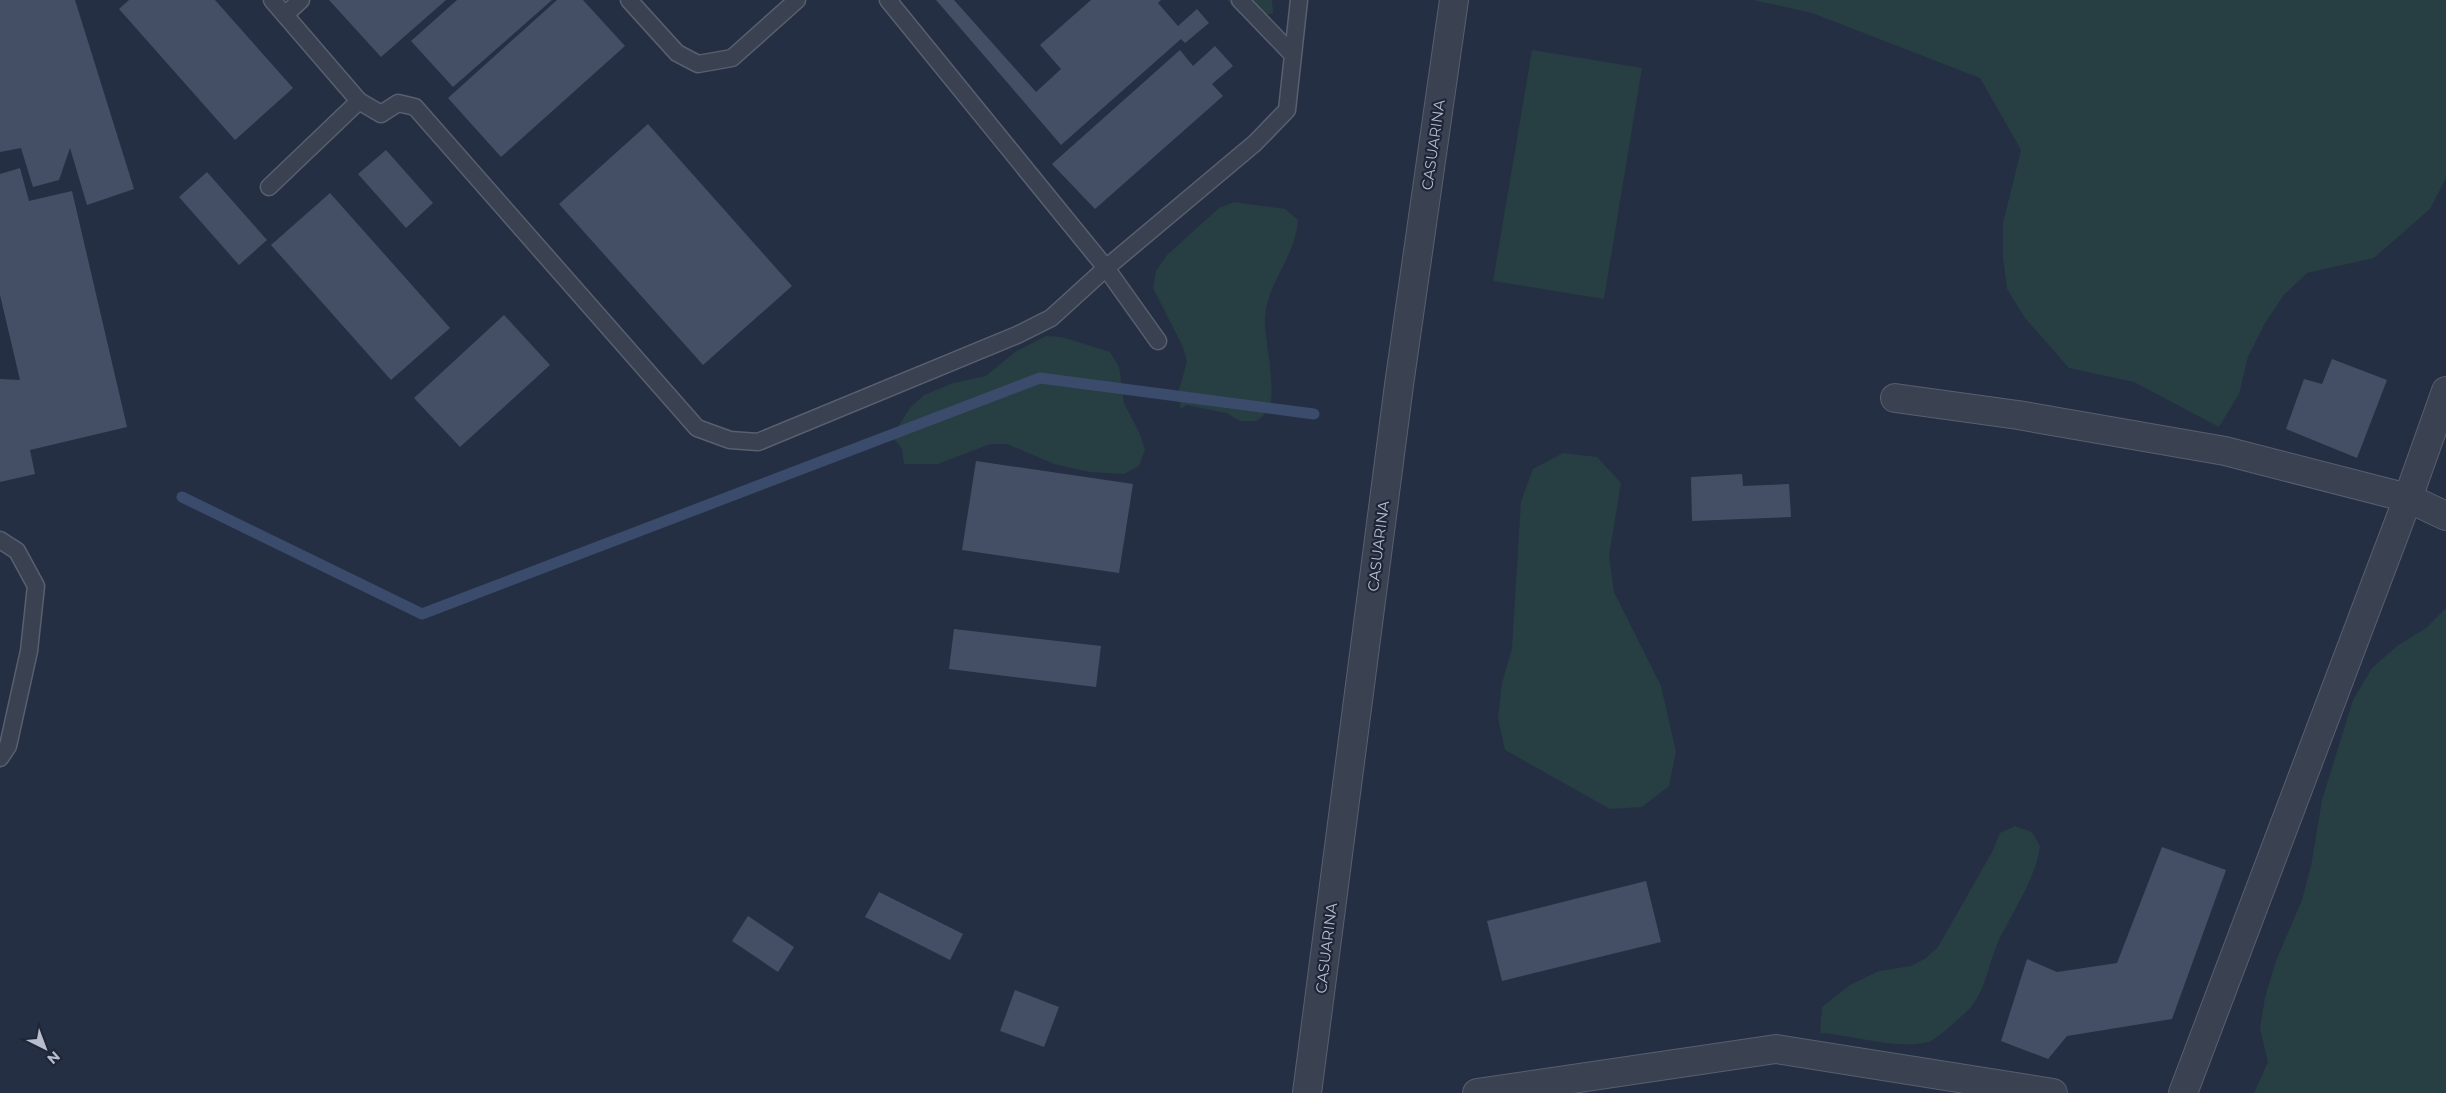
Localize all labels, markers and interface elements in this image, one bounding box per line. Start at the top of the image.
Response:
street label: CASUARINA [1417,98,1449,191]
street label: CASUARINA [1363,499,1393,592]
street label: CASUARINA [1311,901,1341,994]
north arrow [20,1023,70,1073]
text: N [43,1047,64,1068]

